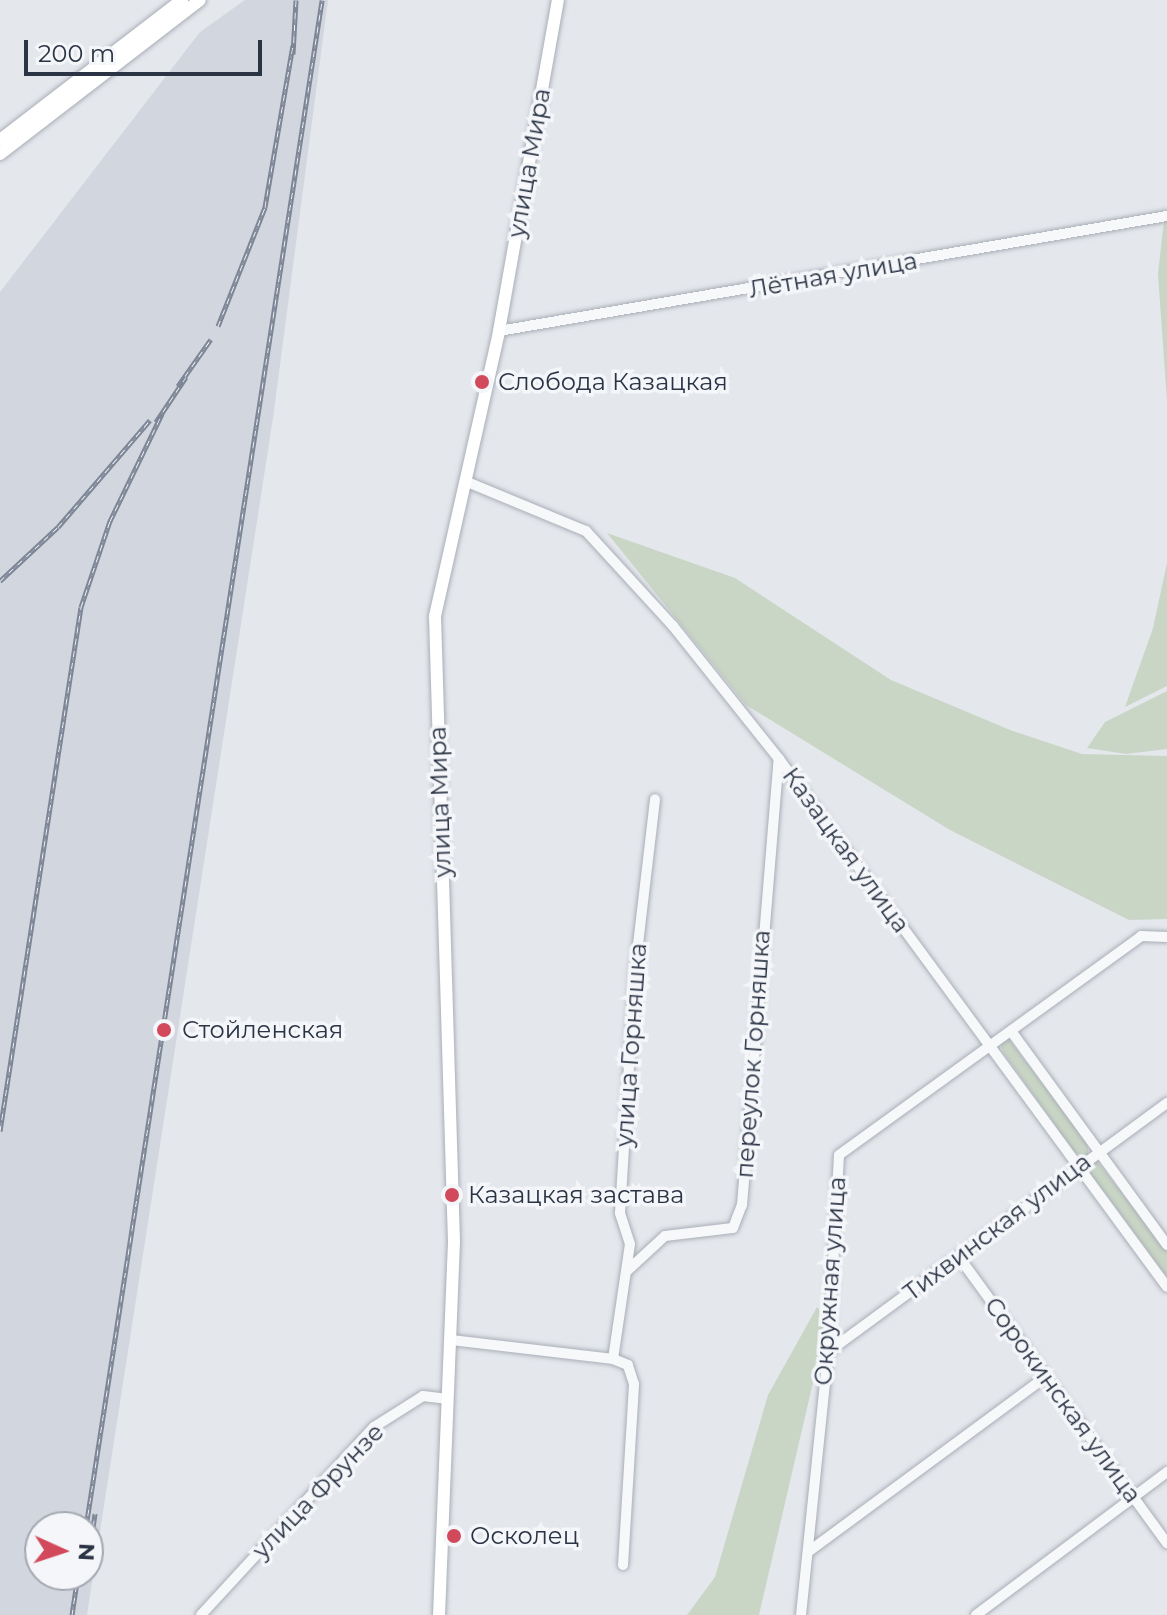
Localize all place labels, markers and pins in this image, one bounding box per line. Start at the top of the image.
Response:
place label: Слобода Казацкая [498,368,728,396]
marker: Слобода Казацкая [473,373,491,391]
place label: Стойленская [182,1016,343,1044]
marker: Стойленская [153,1019,175,1041]
place label: Казацкая застава [468,1181,684,1209]
marker: Казацкая застава [443,1186,461,1204]
place label: Осколец [470,1522,579,1550]
marker: Осколец [445,1527,463,1545]

